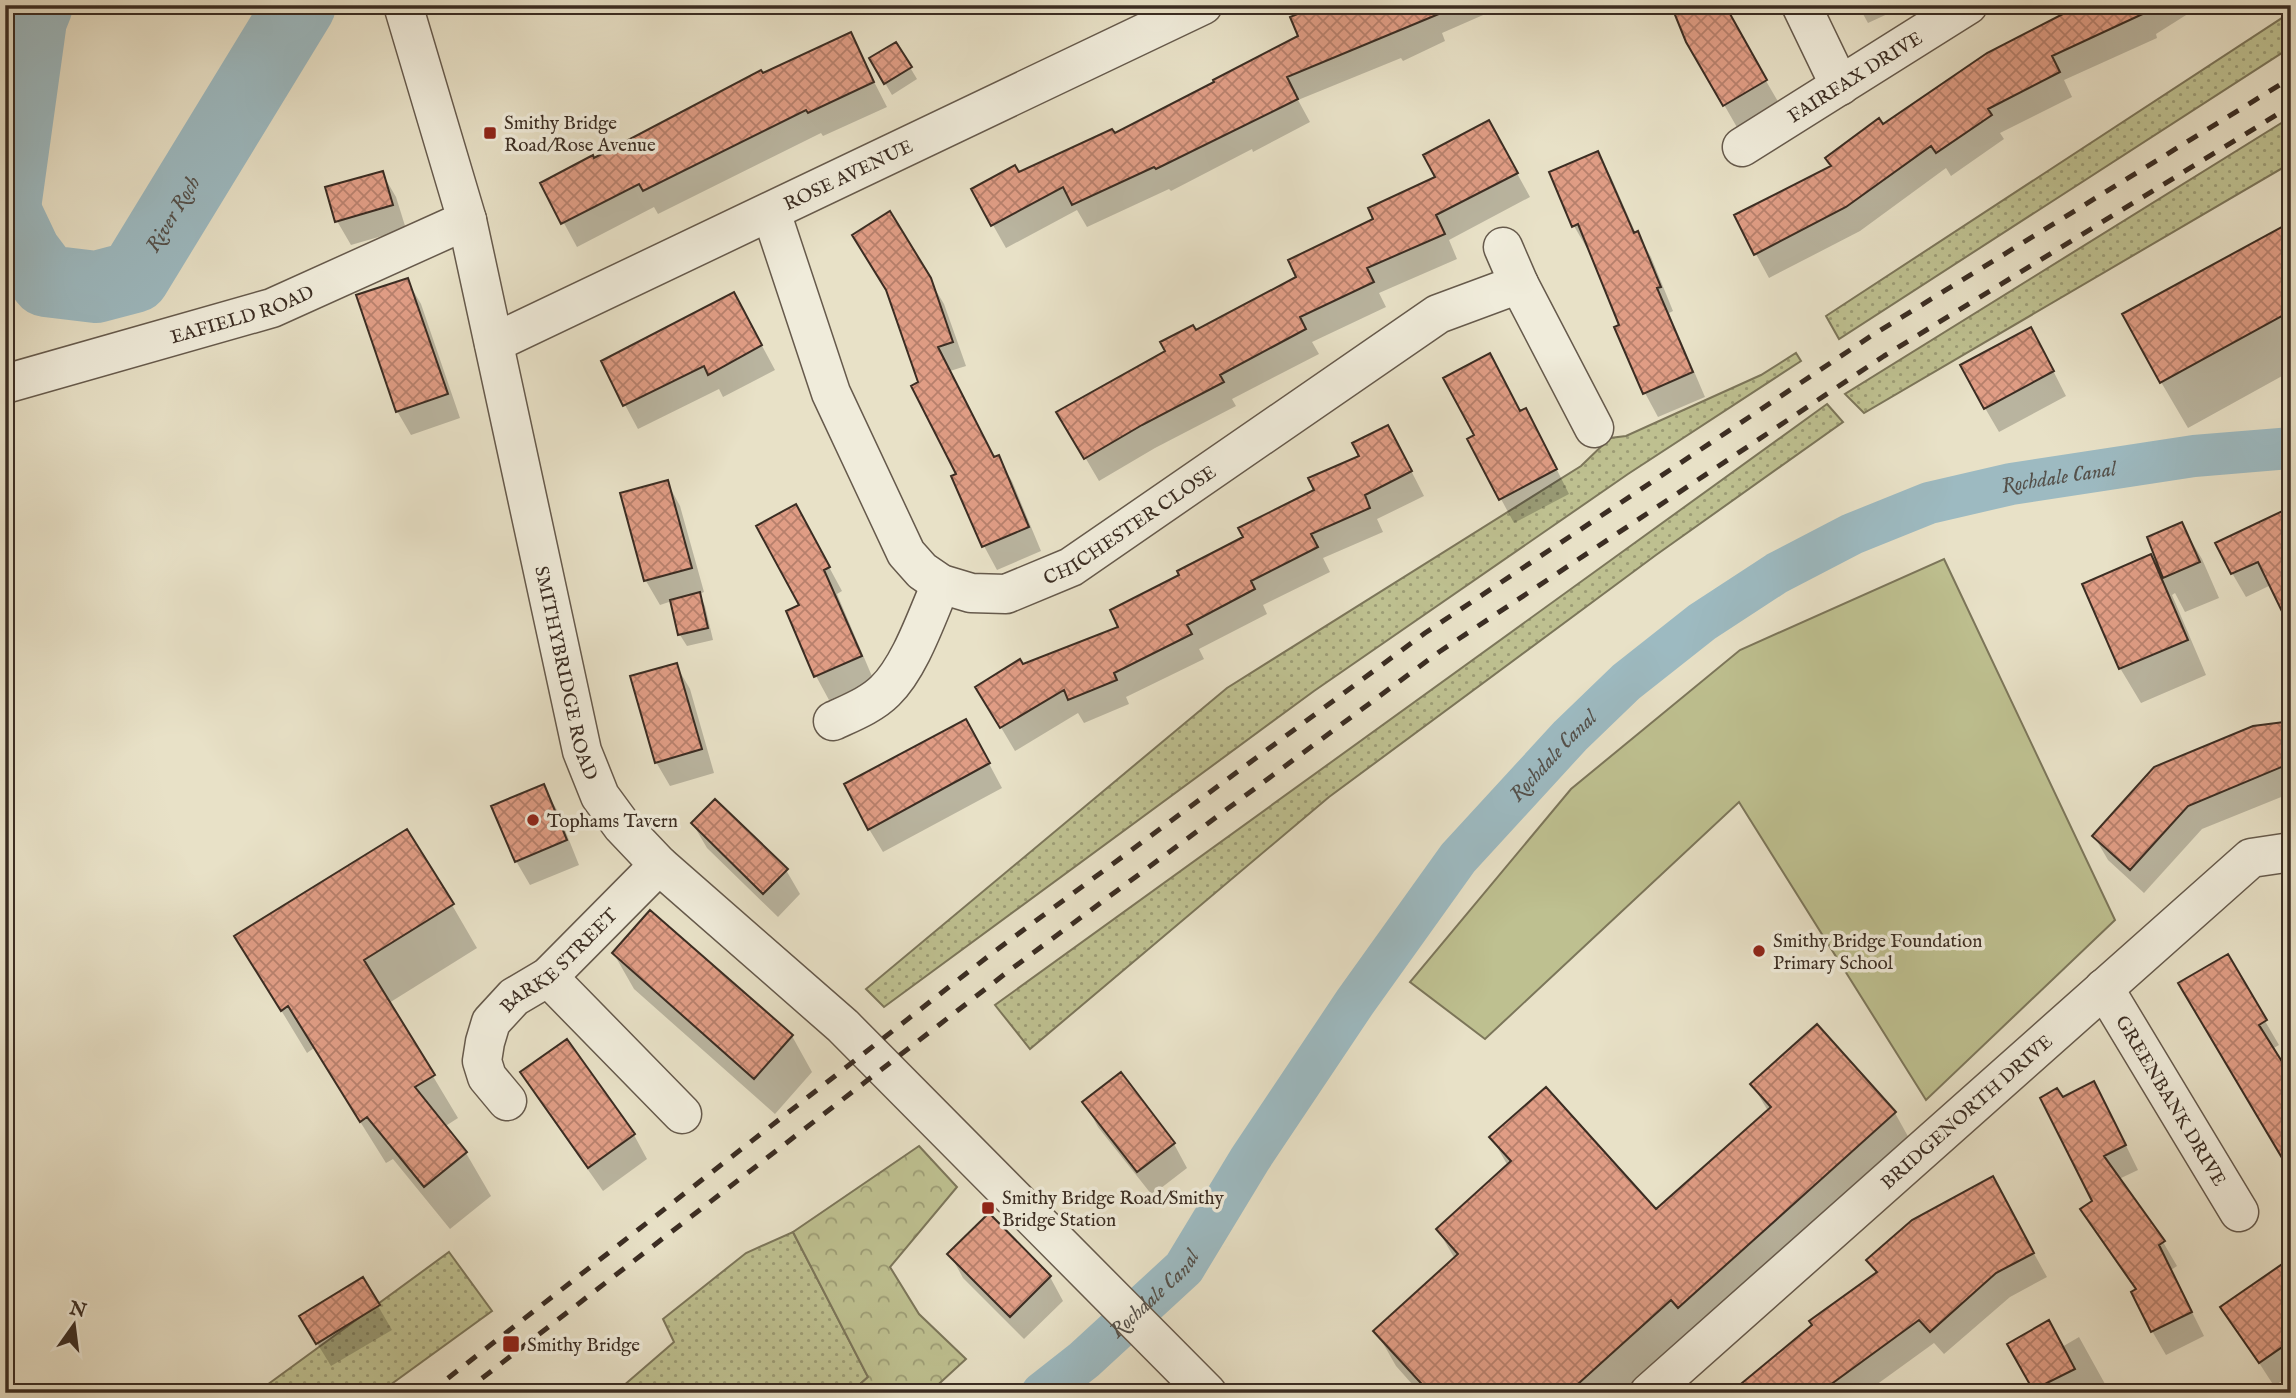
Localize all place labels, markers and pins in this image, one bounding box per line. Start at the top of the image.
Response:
place label: Smithy Bridge Road/Rose Avenue [504,112,656,158]
marker: Smithy Bridge Road/Rose Avenue [482,125,498,141]
place label: Tophams Tavern [547,810,678,834]
marker: Tophams Tavern [525,812,541,828]
place label: Smithy Bridge Foundation Primary School [1773,930,1982,976]
marker: Smithy Bridge Foundation Primary School [1751,943,1767,959]
place label: Smithy Bridge Road/Smithy Bridge Station [1002,1187,1225,1233]
marker: Smithy Bridge Road/Smithy Bridge Station [980,1200,996,1216]
marker: Smithy Bridge [501,1334,521,1354]
place label: Smithy Bridge [527,1334,640,1358]

